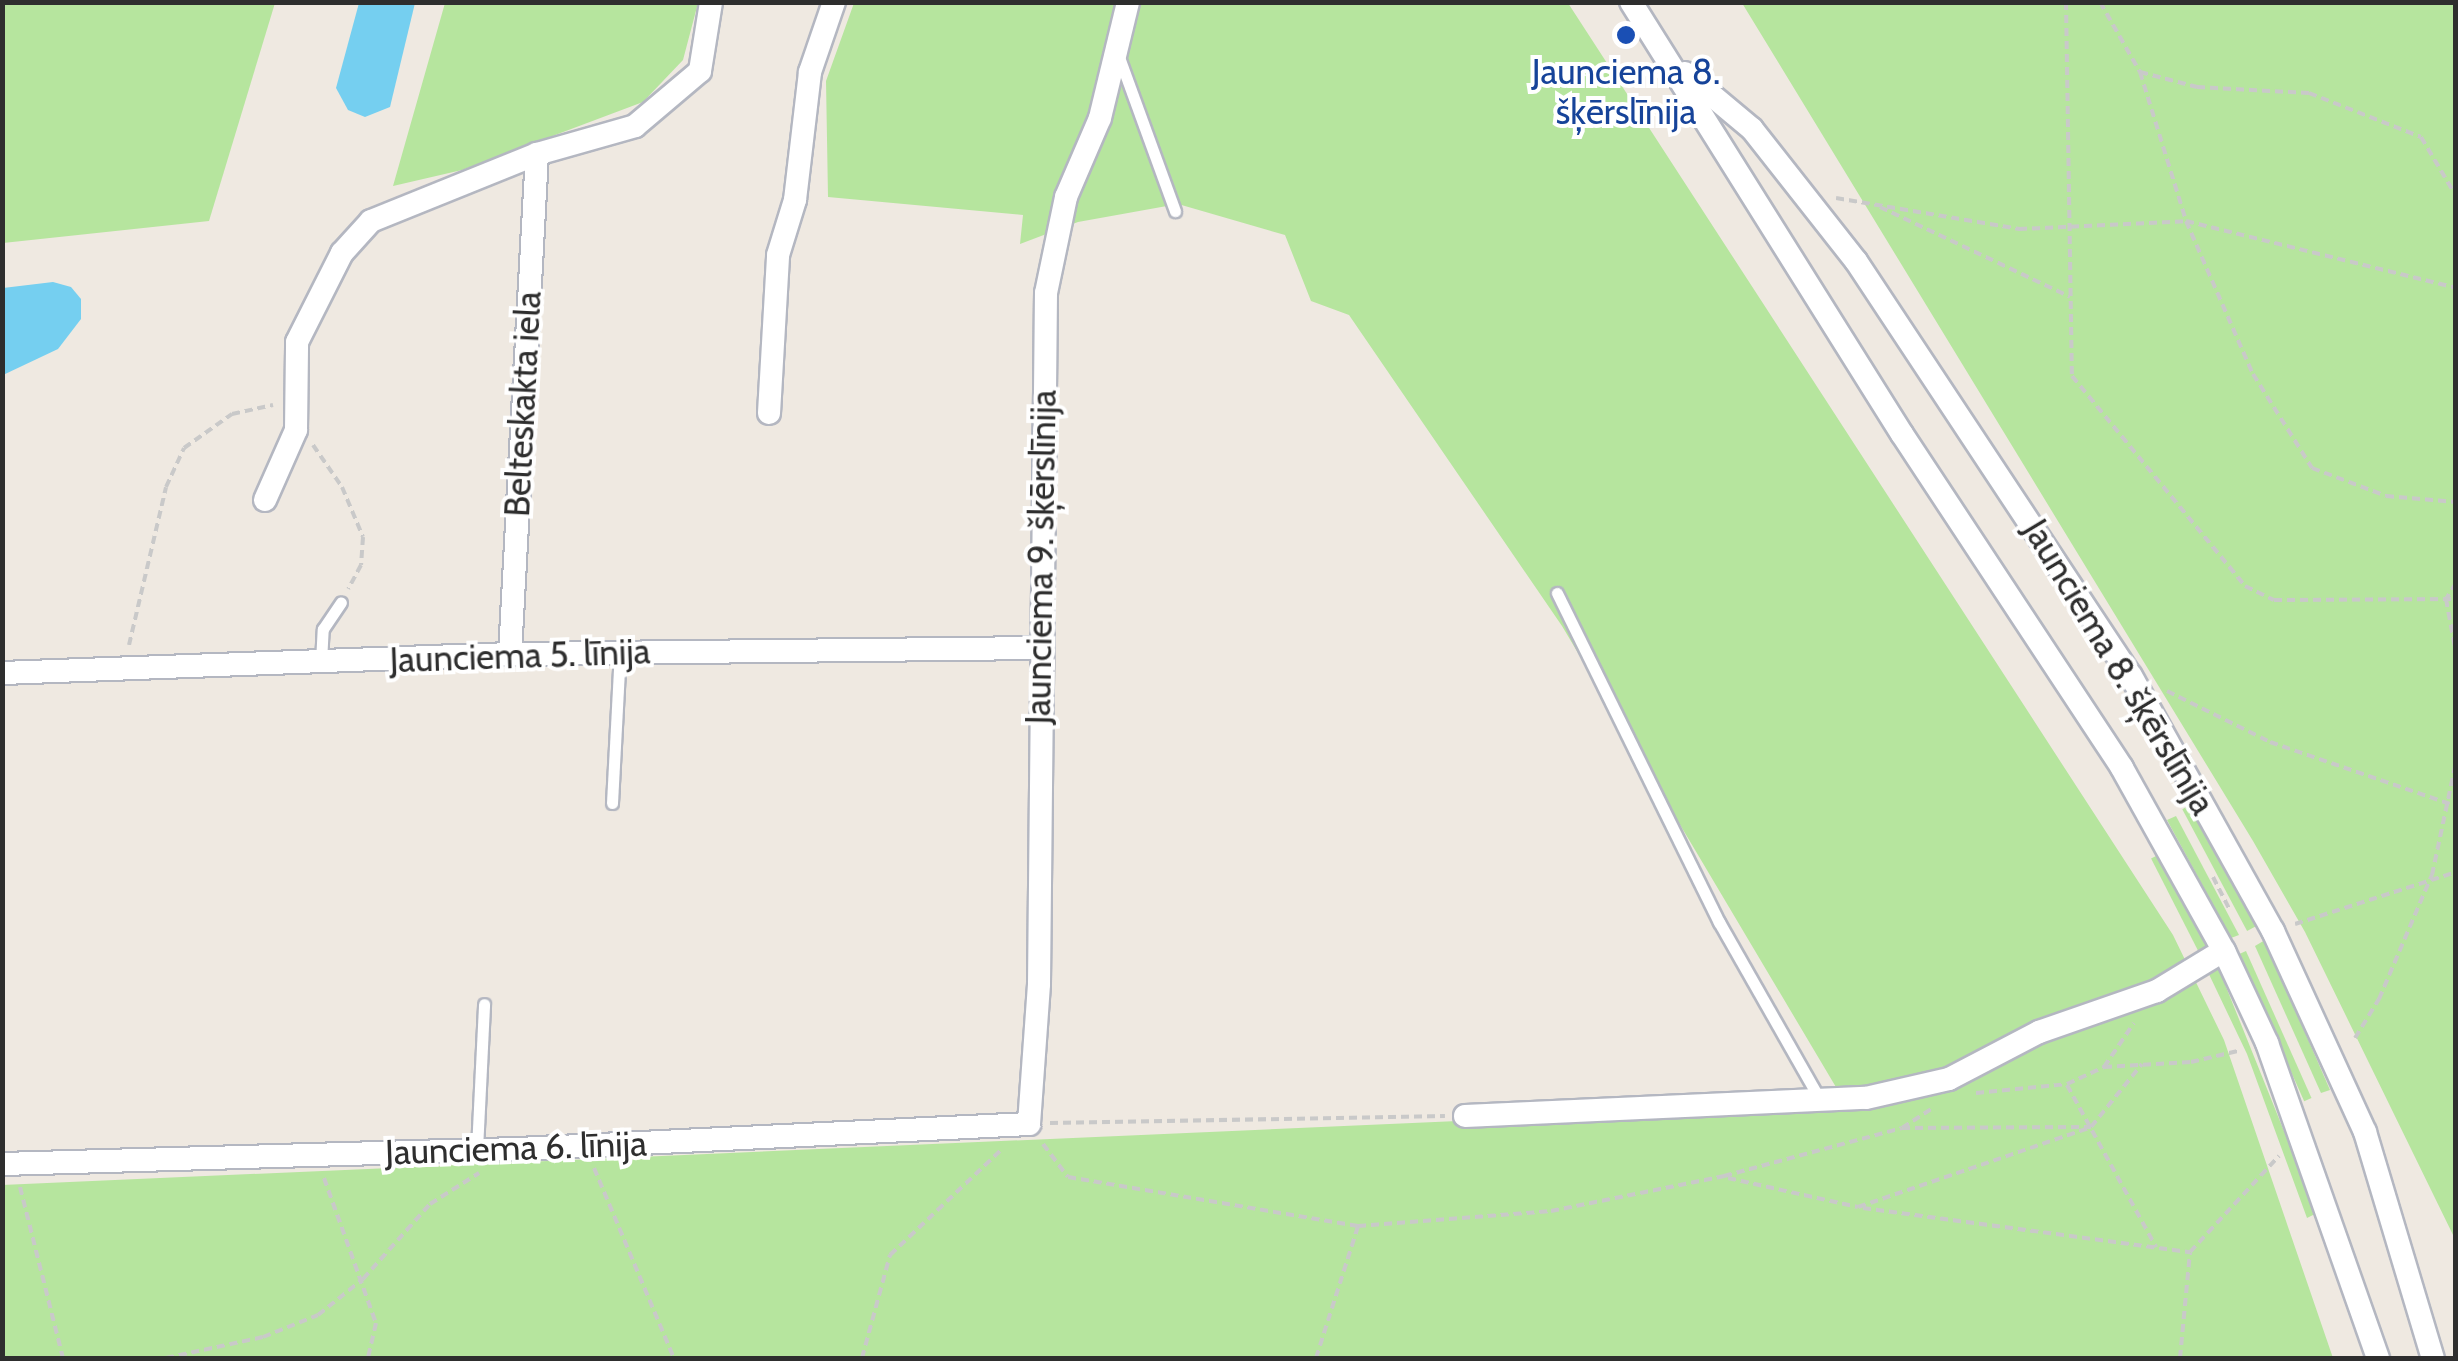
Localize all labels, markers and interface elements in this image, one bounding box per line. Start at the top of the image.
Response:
marker: Jaunciema 8. šķērslīnija [1615,24,1637,46]
place label: Jaunciema 8. šķērslīnija [1532,51,1720,133]
street label: Belteskakta iela [496,290,550,518]
street label: Jaunciema 9. šķērslīnija [1017,389,1065,725]
street label: Jaunciema 8. šķērslīnija [2014,512,2224,822]
street label: Jaunciema 5. līnija [389,630,651,682]
street label: Jaunciema 6. līnija [384,1122,648,1174]

